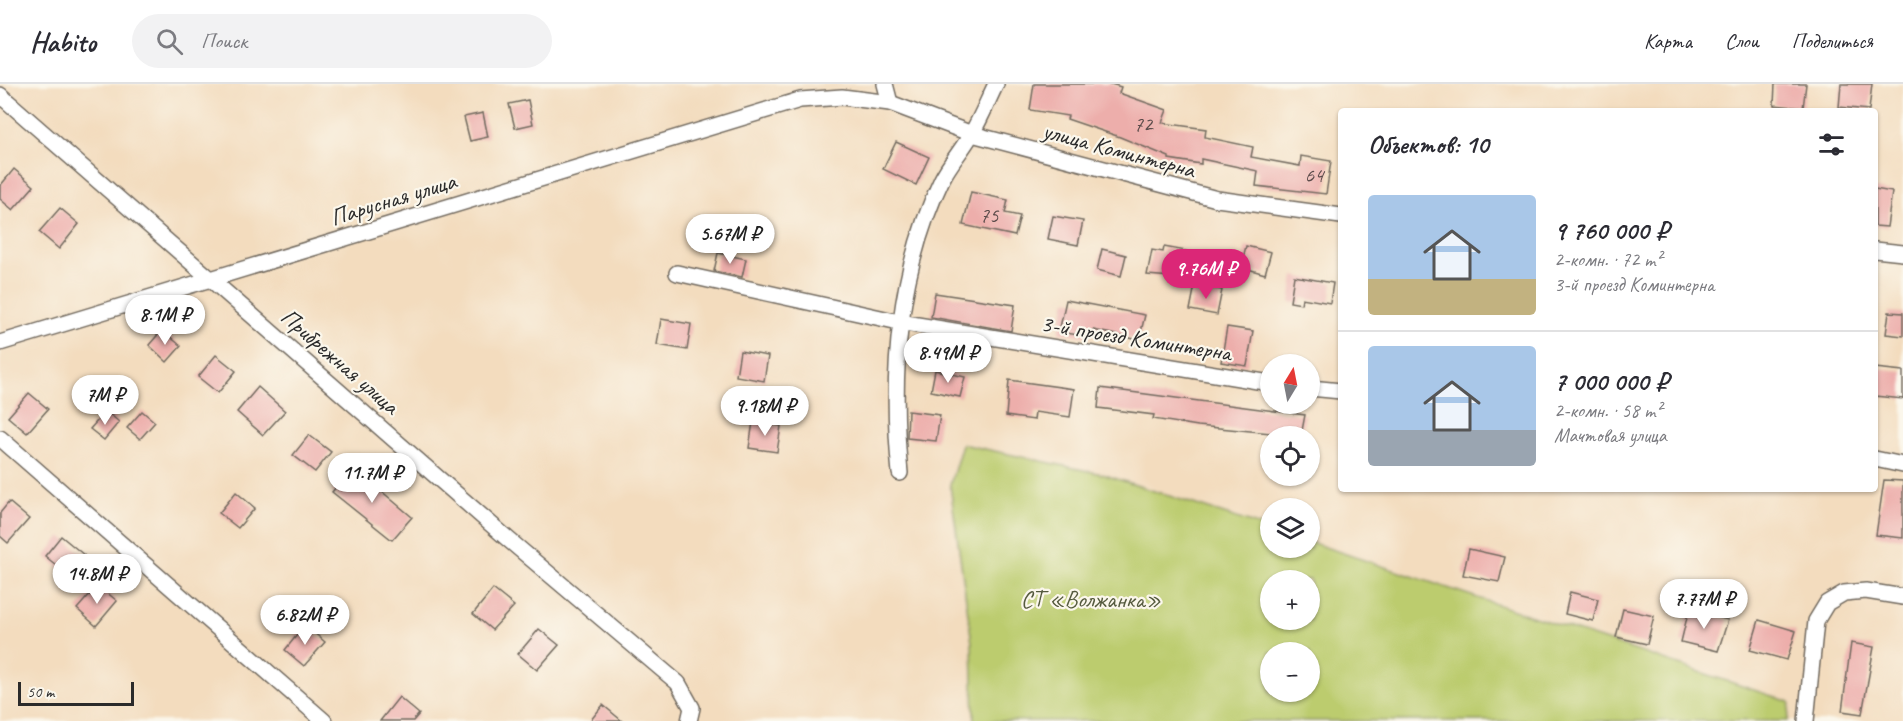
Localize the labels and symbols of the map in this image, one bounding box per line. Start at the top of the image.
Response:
house number: 72 [1134,111,1154,137]
street label: улица Коминтерна [1038,115,1200,185]
house number: 64 [1305,162,1326,188]
street label: Парусная улица [327,165,461,232]
house number: 75 [980,202,1000,228]
pin: 5.67M ₽ [675,214,785,265]
pin: 9.76M ₽ [1151,249,1261,300]
pin: 8.1M ₽ [116,295,214,346]
street label: Прибрежная улица [275,301,407,422]
street label: 3-й проезд Коминтерна [1039,308,1235,368]
pin: 8.49M ₽ [893,333,1003,384]
north arrow [1260,354,1320,414]
pin: 7M ₽ [69,375,141,426]
pin: 9.18M ₽ [710,386,820,437]
pin: 11.7M ₽ [317,453,427,504]
pin: 14.8M ₽ [42,554,152,605]
pin: 7.77M ₽ [1649,579,1759,630]
park label: СТ «Волжанка» [1021,584,1161,614]
pin: 6.82M ₽ [250,595,360,646]
scale bar [18,679,134,706]

